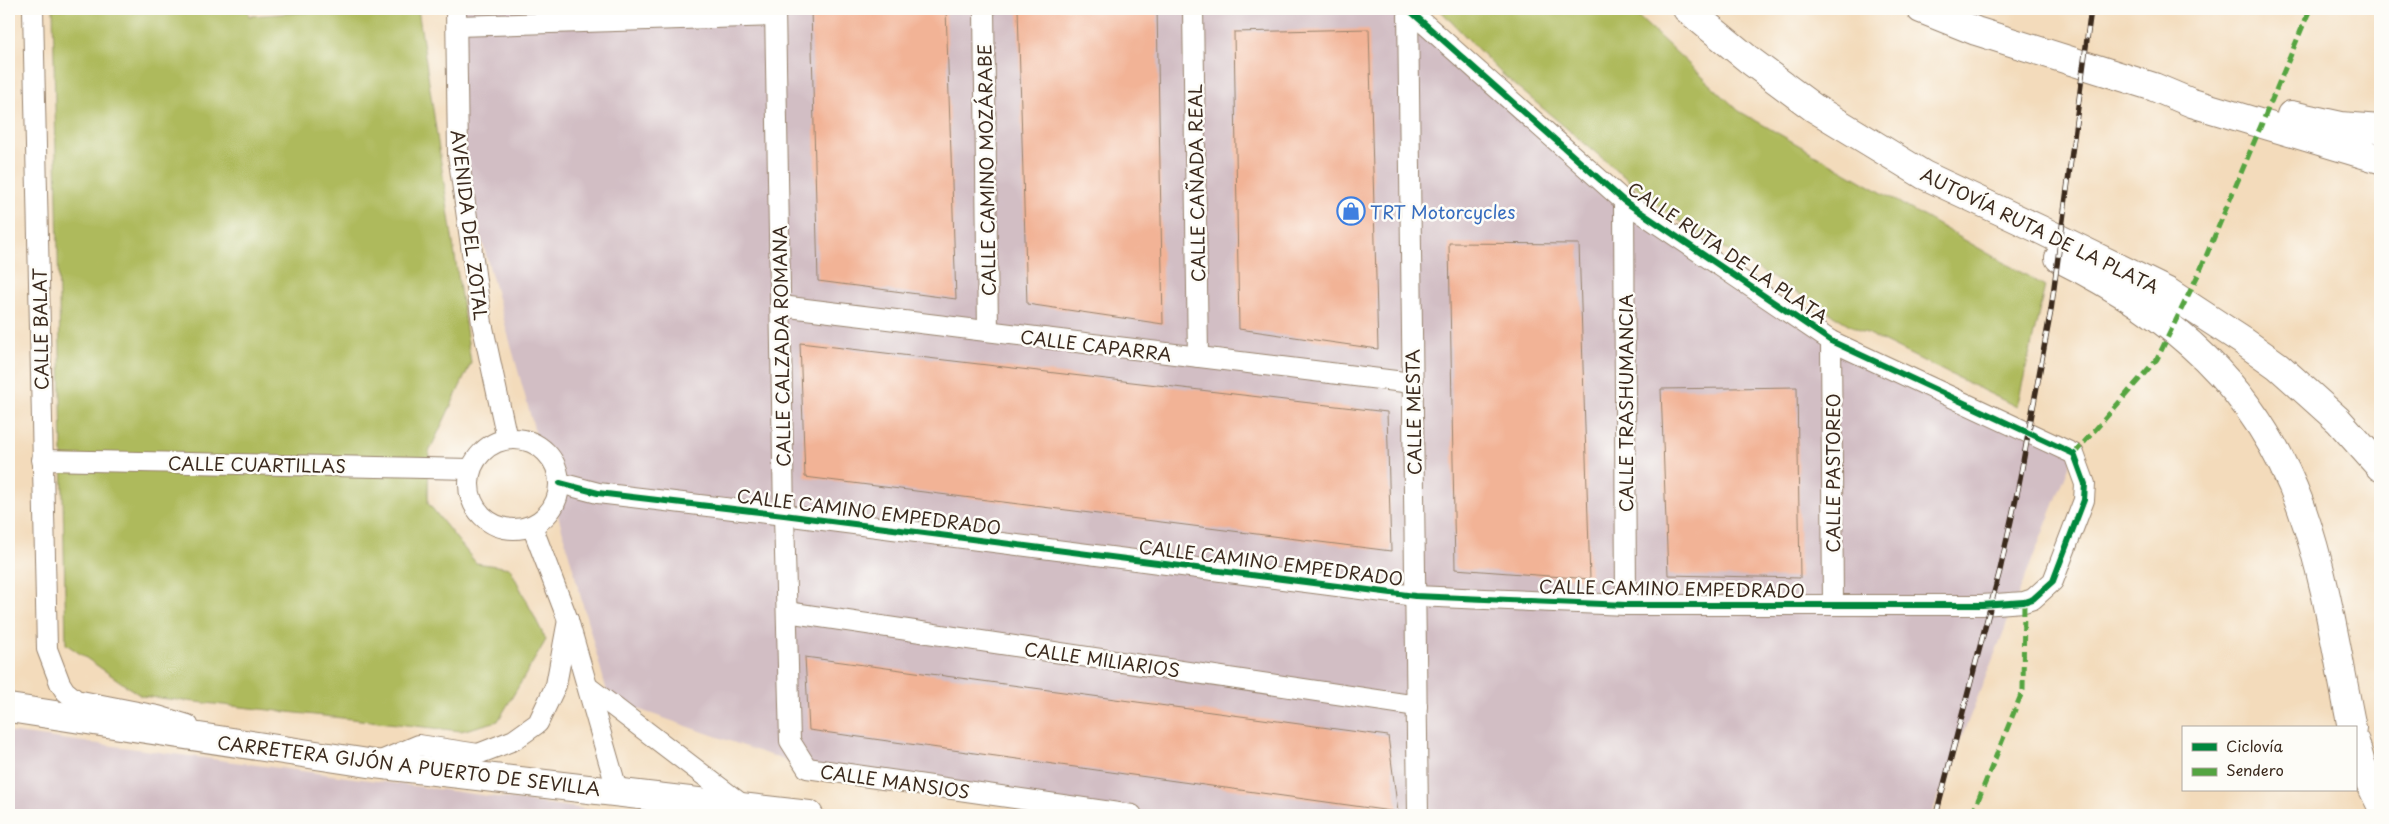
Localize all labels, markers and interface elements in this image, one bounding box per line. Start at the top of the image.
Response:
street label: CALLE CAMINO MOZÁRABE [970,44,1002,296]
street label: CALLE CAÑADA REAL [1181,84,1211,282]
street label: AVENIDA DEL ZOTAL [445,128,495,322]
street label: AUTOVÍA RUTA DE LA PLATA [1916,160,2164,300]
street label: CALLE RUTA DE LA PLATA [1622,175,1834,329]
shop icon: TRT Motorcycles [1336,196,1366,226]
place label: TRT Motorcycles [1370,198,1516,225]
street label: CALLE CALZADA ROMANA [765,225,797,467]
street label: CALLE BALAT [25,267,55,390]
street label: CALLE TRASHUMANCIA [1612,293,1639,512]
street label: CALLE CAPARRA [1019,322,1173,368]
street label: CALLE MESTA [1398,349,1428,475]
street label: CALLE PASTOREO [1819,393,1846,553]
street label: CALLE CUARTILLAS [168,449,346,479]
street label: CALLE CAMINO EMPEDRADO [735,481,1003,541]
street label: CALLE CAMINO EMPEDRADO [1137,532,1405,592]
street label: CALLE CAMINO EMPEDRADO [1539,572,1805,604]
street label: CALLE MILIARIOS [1022,635,1182,683]
legend [2182,726,2356,792]
street label: CARRETERA GIJÓN A PUERTO DE SEVILLA [216,728,603,802]
text: Ciclovía [2226,734,2284,757]
street label: CALLE MANSIOS [818,757,972,805]
text: Sendero [2226,758,2284,781]

